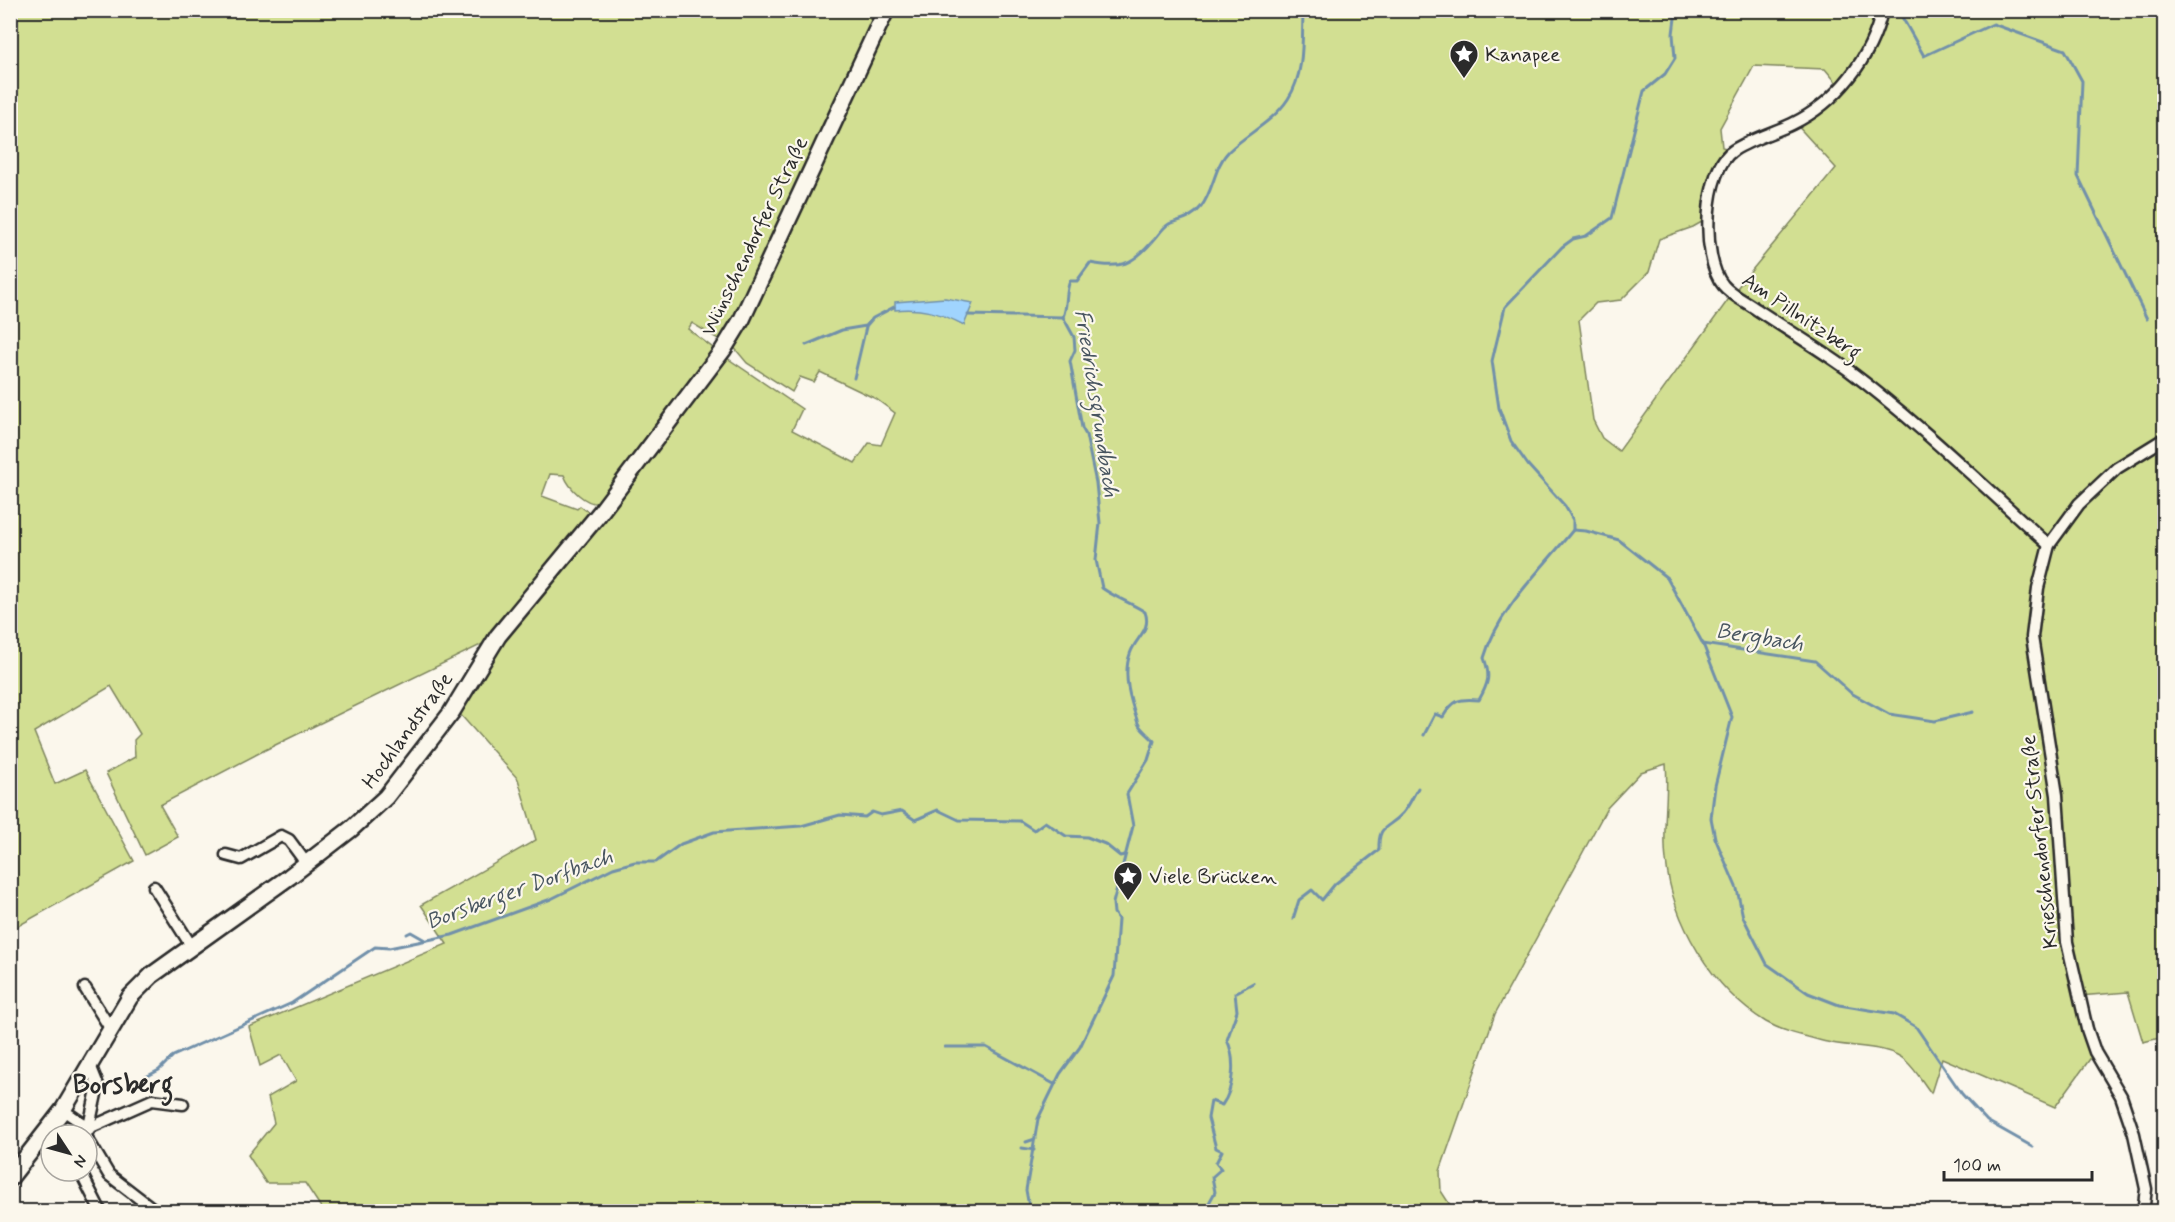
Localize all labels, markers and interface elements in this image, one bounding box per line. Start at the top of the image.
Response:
place icon: Kanapee [1448,38,1480,80]
place label: Kanapee [1485,41,1560,69]
street label: Wünschendorfer Straße [694,132,815,341]
street label: Am Pillnitzberg [1735,267,1867,369]
water label: Friedrichsgrundbach [1064,308,1125,500]
water label: Bergbach [1714,617,1806,661]
street label: Hochlandstraße [356,667,460,795]
street label: Krieschendorfer Straße [2015,734,2065,950]
water label: Borsberger Dorfbach [423,843,618,939]
place icon: Viele Brücken [1112,860,1144,902]
place label: Viele Brücken [1149,863,1277,891]
district label: Borsberg [73,1068,173,1106]
north arrow [39,1123,99,1183]
scale bar [1944,1144,2092,1182]
text: N [68,1150,92,1171]
text: 100 m [1953,1154,2001,1178]

